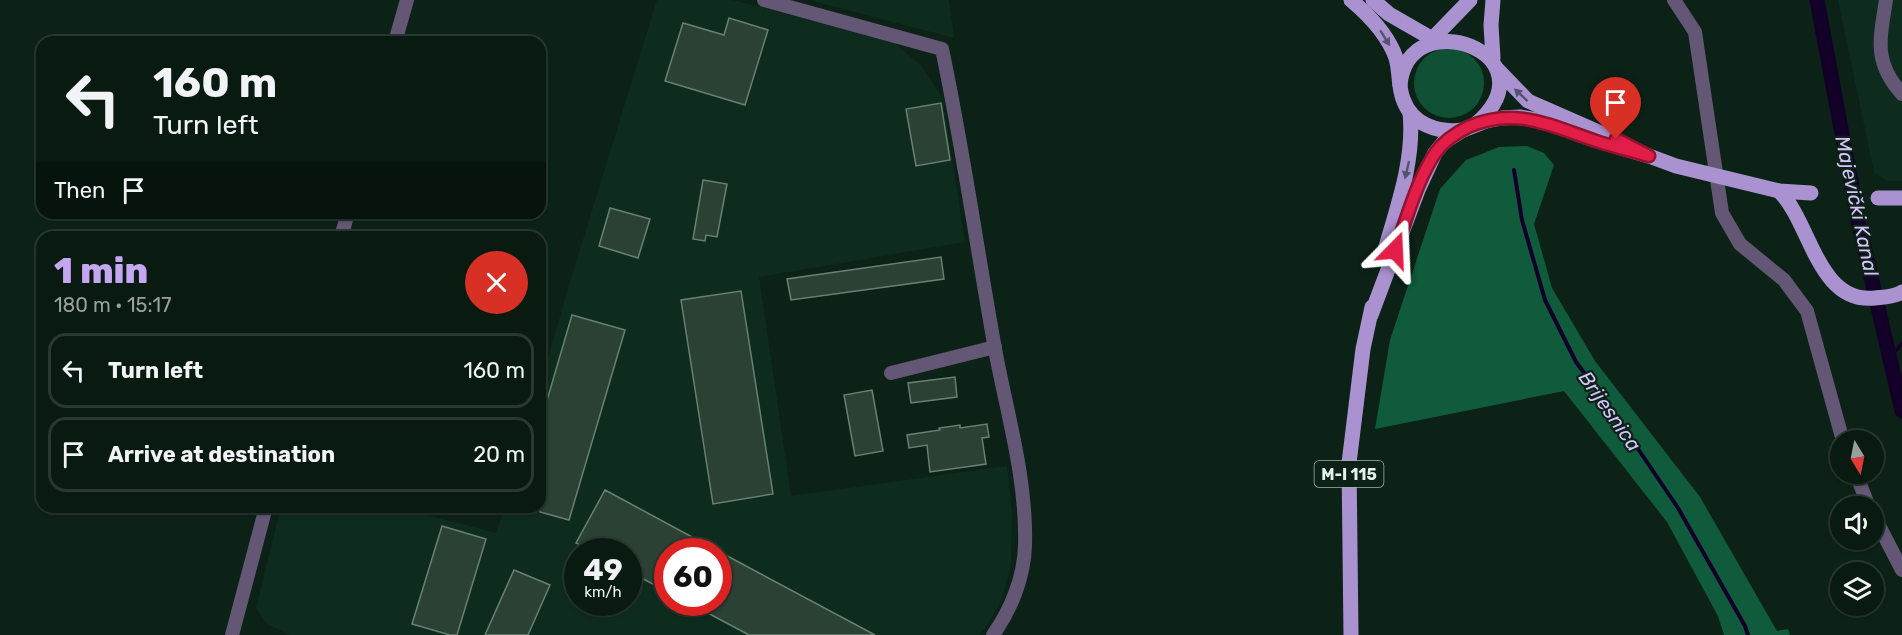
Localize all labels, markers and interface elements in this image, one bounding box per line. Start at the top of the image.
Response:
one-way arrow [1379,29,1390,46]
text: 160 m [153,58,277,108]
icon: left [54,60,132,138]
pin [1590,77,1641,139]
icon: arrive [1599,86,1632,119]
one-way arrow [1515,88,1529,102]
text: Turn left [153,109,258,141]
water label: Majevički Kanal [1830,134,1884,279]
one-way arrow [1401,161,1411,179]
icon: arrive [117,174,150,207]
text: Then [54,177,105,204]
position arrow [1363,218,1427,282]
text: 1 min [54,249,148,292]
button: close [465,251,528,314]
text: 180 m · 15:17 [54,293,171,317]
icon: left [57,354,90,387]
text: Turn left [108,357,203,384]
text: 160 m [463,357,525,384]
water label: Brijesnica [1574,366,1646,456]
north arrow [1830,430,1884,484]
map controls [1830,430,1884,616]
icon: arrive [57,438,90,471]
text: Arrive at destination [108,441,335,468]
text: 20 m [473,441,525,468]
road number: M-I 115 [1314,461,1384,487]
button: sound [1830,496,1884,550]
speed limit sign: 60 [654,538,732,616]
text: 49 [583,552,623,588]
button: layers [1830,562,1884,616]
text: km/h [584,583,622,601]

